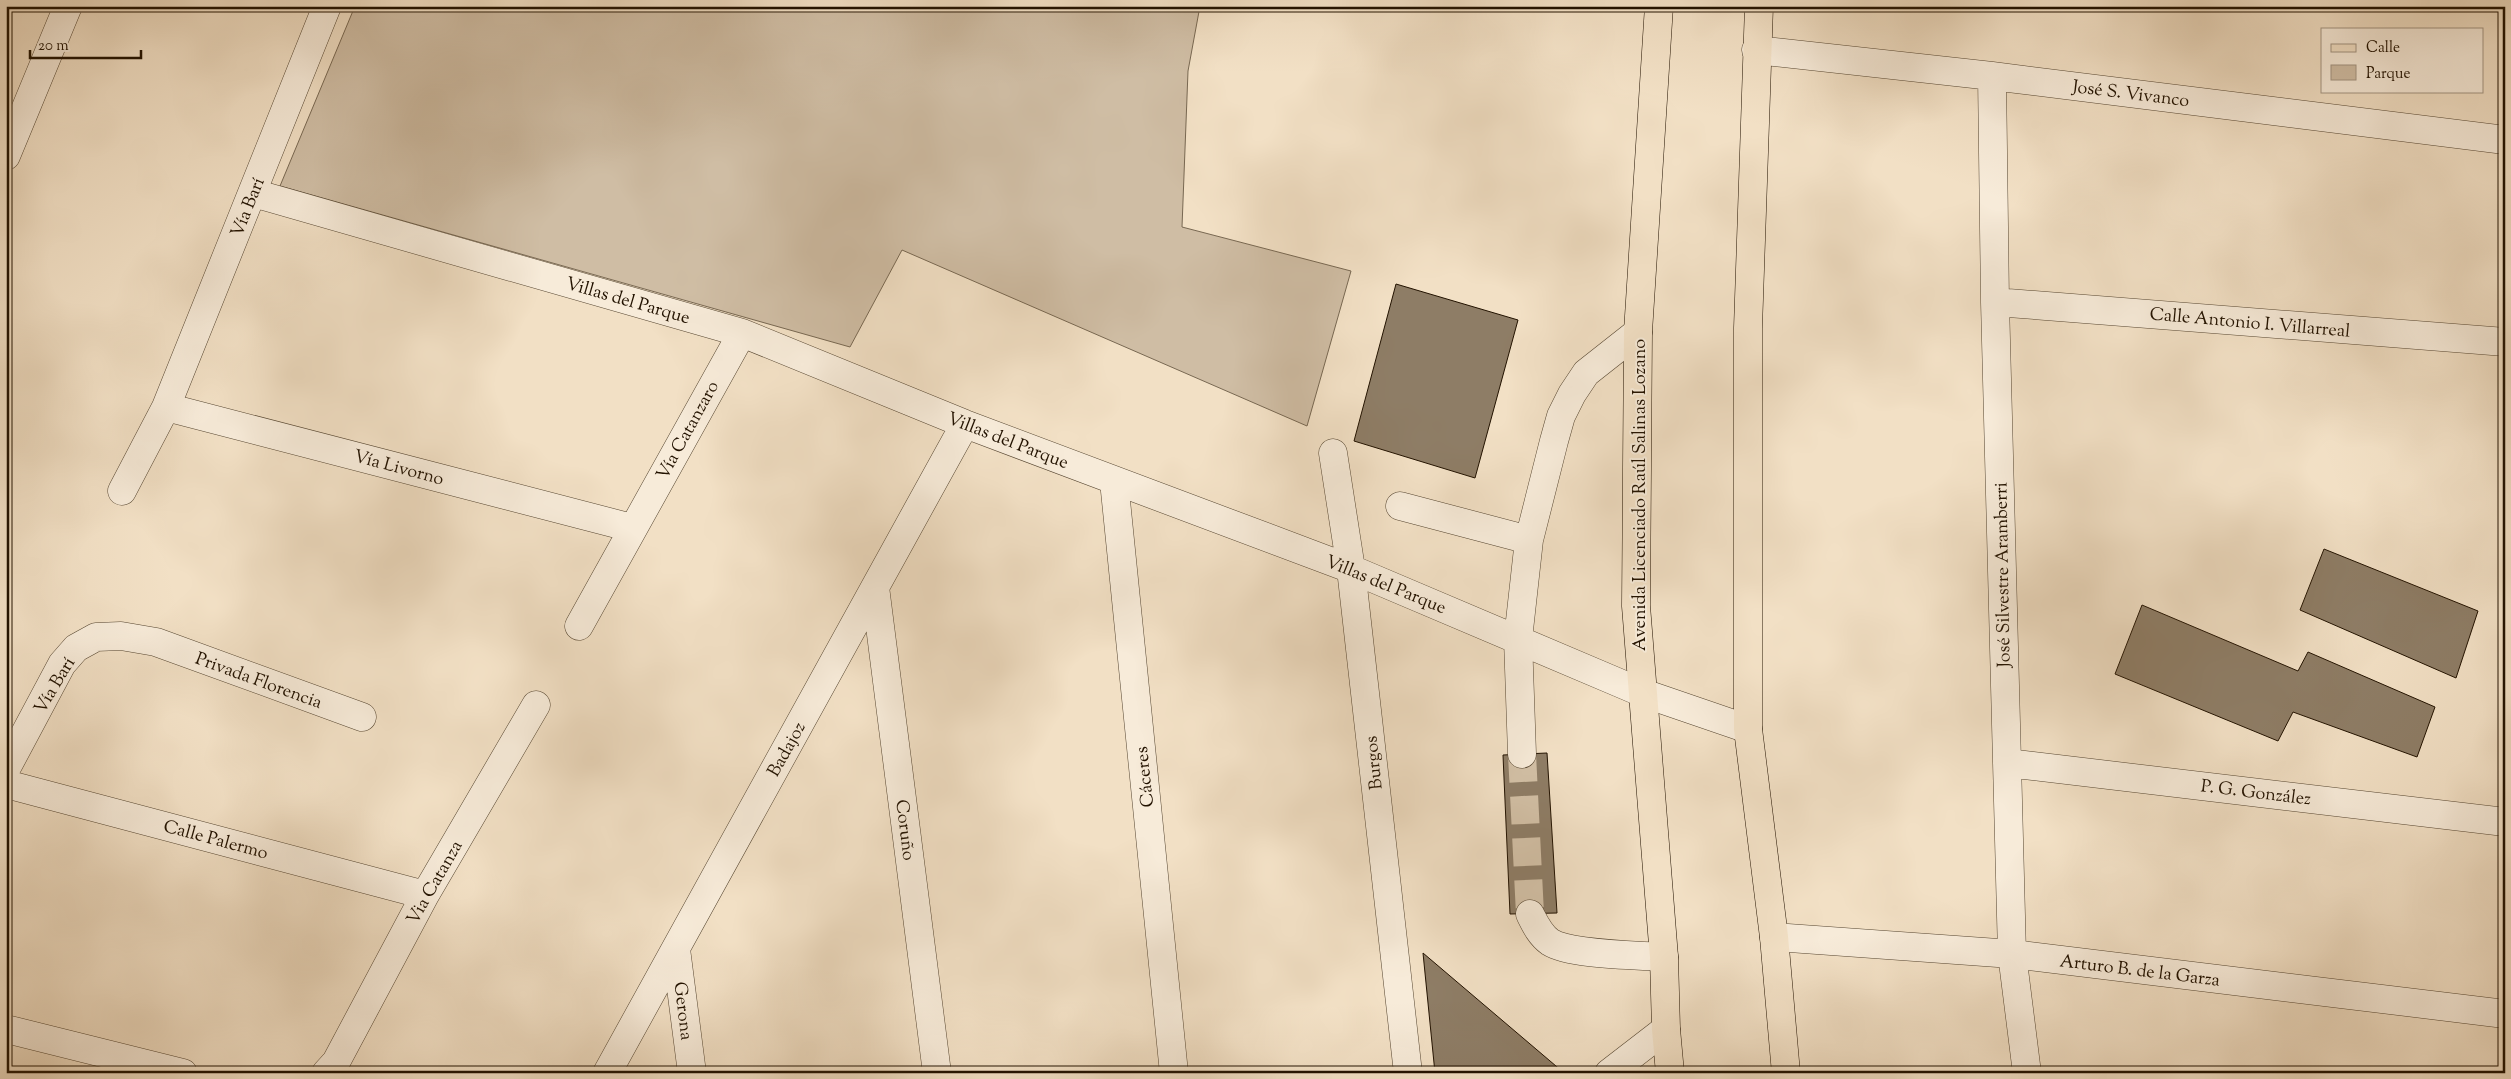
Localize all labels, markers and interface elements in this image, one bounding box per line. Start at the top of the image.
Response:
scale bar [30,28,141,60]
legend [2321,28,2484,92]
text: 20 m [38,36,69,57]
text: Calle [2366,38,2400,59]
text: Parque [2366,64,2410,85]
street label: José S. Vivanco [2070,75,2191,115]
street label: Vía Barí [225,174,273,241]
street label: Villas del Parque [562,272,693,332]
street label: Calle Antonio I. Villarreal [2148,302,2351,346]
street label: Avenida Licenciado Raúl Salinas Lozano [1628,339,1654,651]
street label: Vía Catanzaro [651,377,727,485]
street label: Villas del Parque [943,407,1072,477]
street label: Vía Livorno [350,444,447,493]
street label: José Silvestre Aramberri [1989,482,2019,669]
street label: Villas del Parque [1321,550,1450,622]
street label: Privada Florencia [191,647,325,717]
street label: Vía Barí [29,653,83,719]
street label: Badajoz [762,718,814,782]
street label: Burgos [1359,735,1391,791]
street label: Cáceres [1130,745,1162,809]
street label: P. G. González [2199,774,2312,814]
street label: Coruño [887,798,921,862]
street label: Calle Palermo [160,814,271,867]
street label: Via Catanza [401,836,470,930]
street label: Arturo B. de la Garza [2058,949,2221,995]
street label: Gerona [666,981,698,1042]

